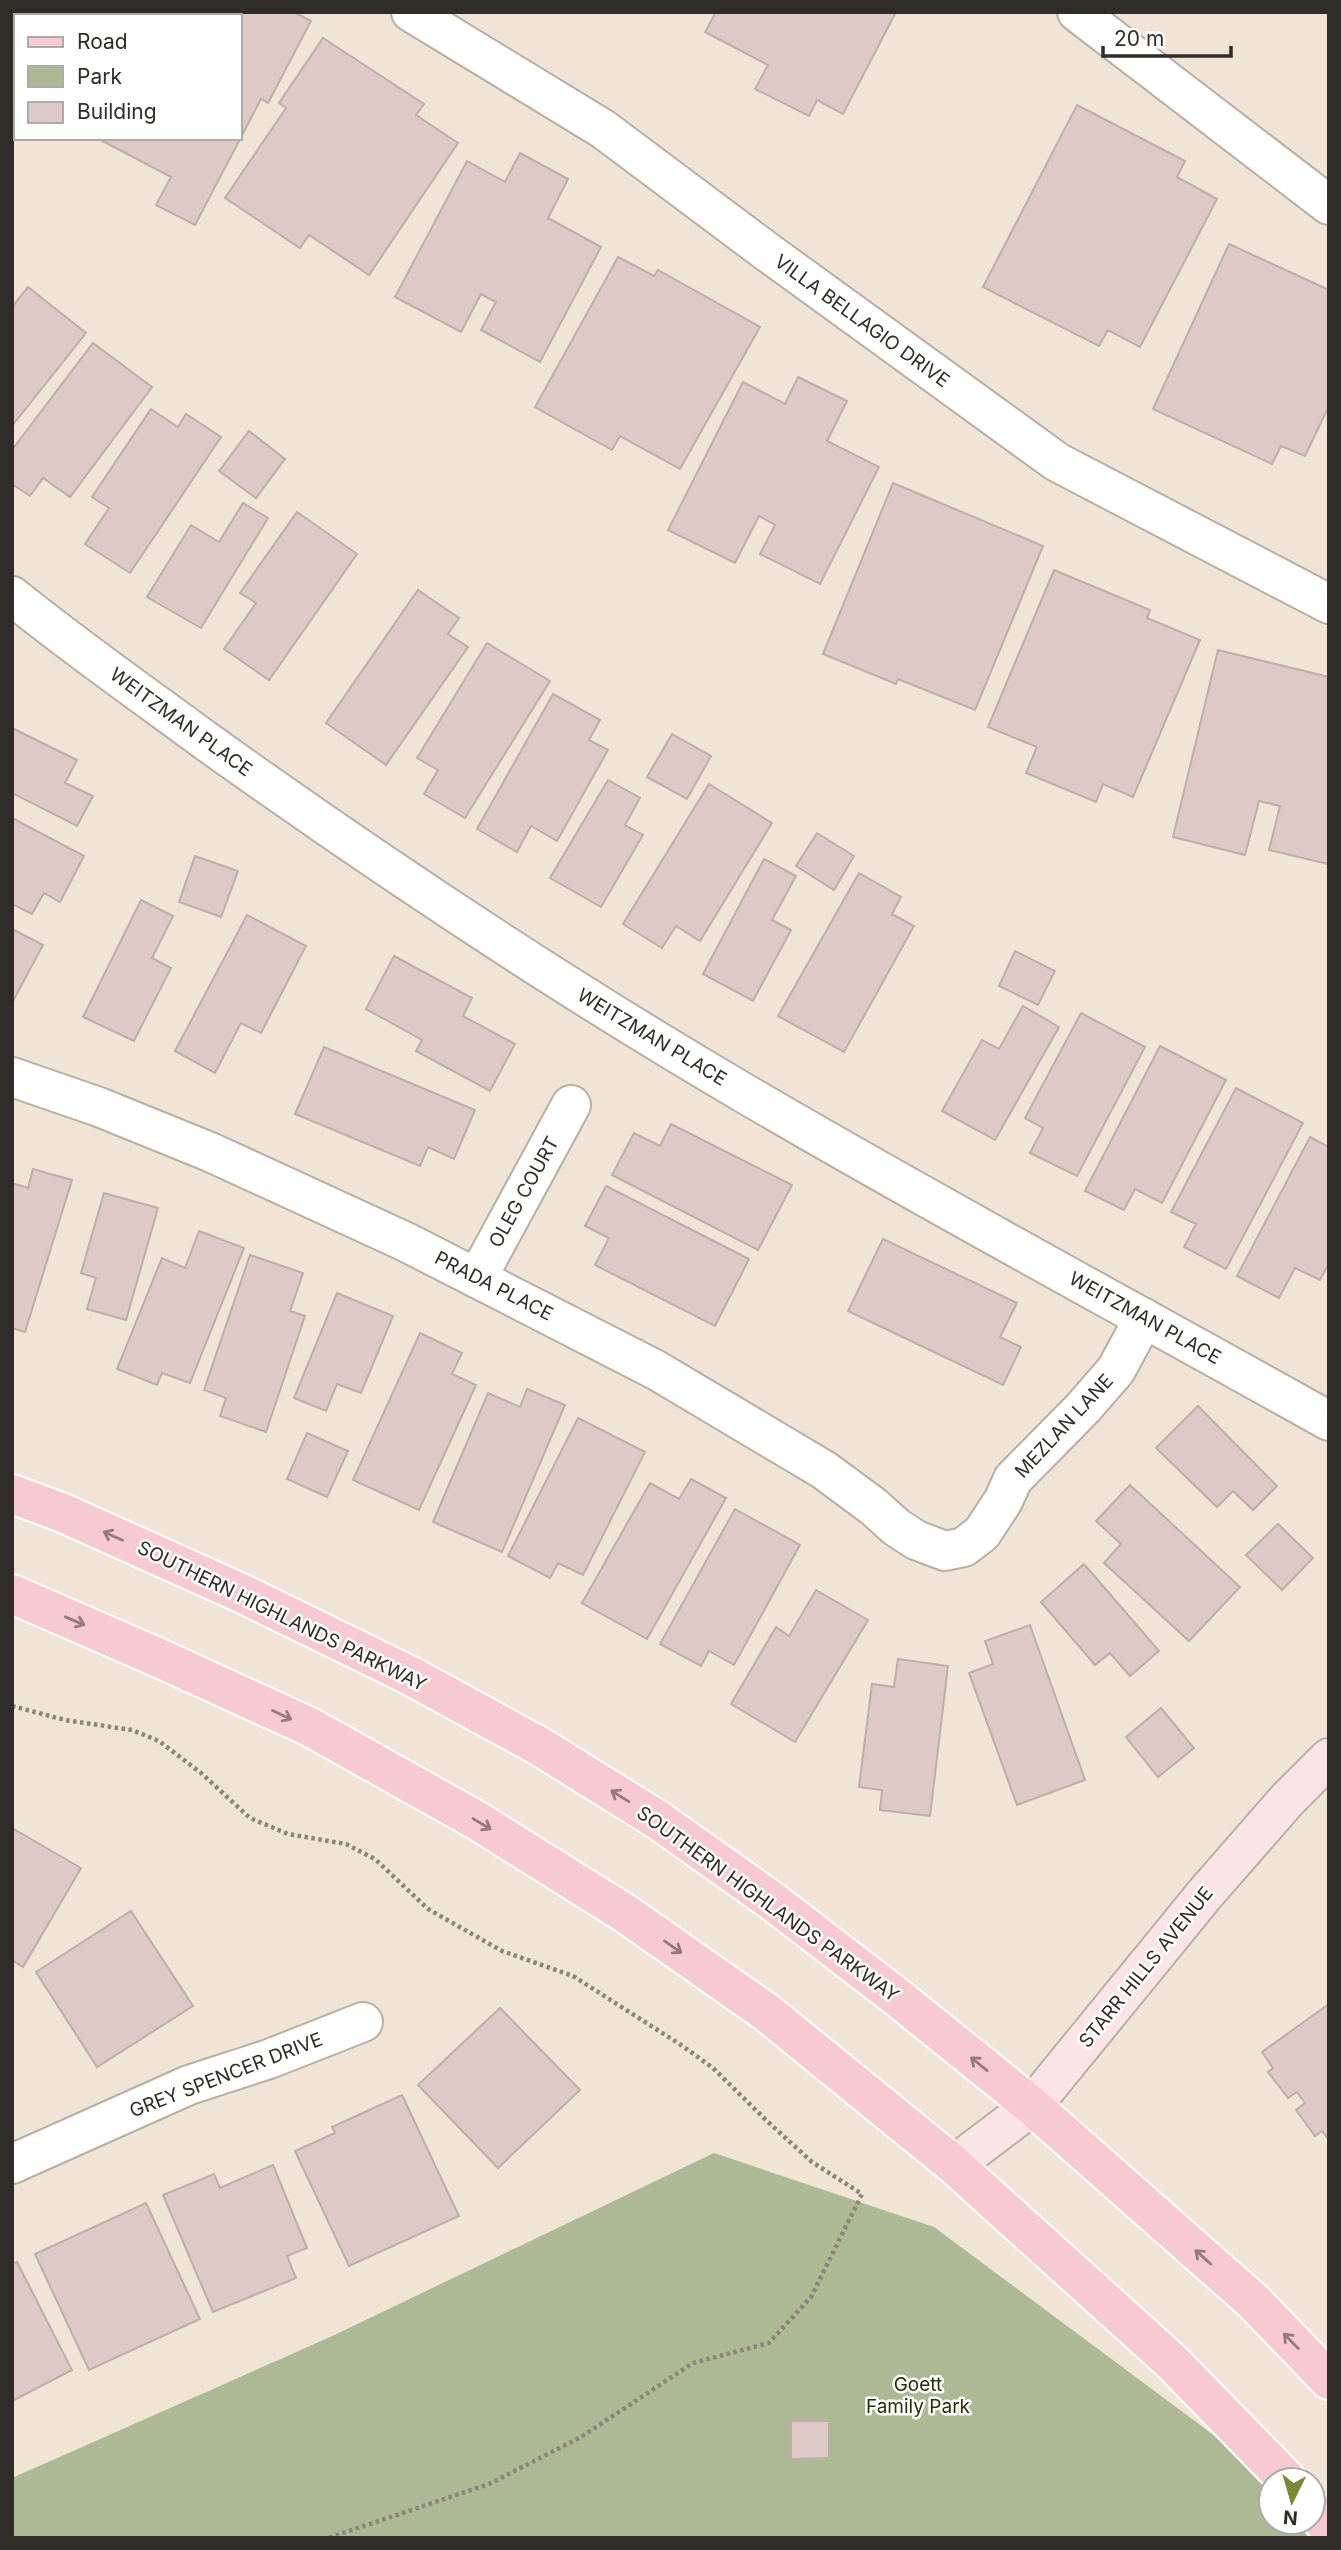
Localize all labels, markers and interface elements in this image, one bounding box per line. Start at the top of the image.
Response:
legend [14,14,242,140]
scale bar [1103,14,1231,58]
text: 20 m [1114,26,1164,51]
text: Road [77,29,128,54]
text: Park [77,64,122,89]
text: Building [77,99,157,124]
street label: VILLA BELLAGIO DRIVE [770,250,954,392]
street label: WEITZMAN PLACE [105,663,257,781]
street label: WEITZMAN PLACE [573,983,731,1091]
street label: OLEG COURT [484,1133,564,1251]
street label: PRADA PLACE [431,1246,557,1326]
street label: WEITZMAN PLACE [1065,1267,1225,1369]
street label: MEZLAN LANE [1010,1369,1118,1483]
one-way arrow [103,1529,124,1542]
street label: SOUTHERN HIGHLANDS PARKWAY [134,1536,430,1696]
one-way arrow [64,1615,85,1628]
one-way arrow [271,1709,292,1722]
one-way arrow [610,1789,630,1803]
street label: SOUTHERN HIGHLANDS PARKWAY [632,1801,904,2007]
one-way arrow [471,1817,491,1831]
street label: STARR HILLS AVENUE [1074,1882,1218,2052]
one-way arrow [663,1940,682,1954]
street label: GREY SPENCER DRIVE [126,2028,326,2122]
one-way arrow [970,2056,989,2071]
one-way arrow [1195,2248,1212,2265]
one-way arrow [1283,2333,1300,2350]
park label: Goett Family Park [866,2373,971,2418]
north arrow [1257,2466,1327,2536]
text: N [1282,2505,1299,2530]

